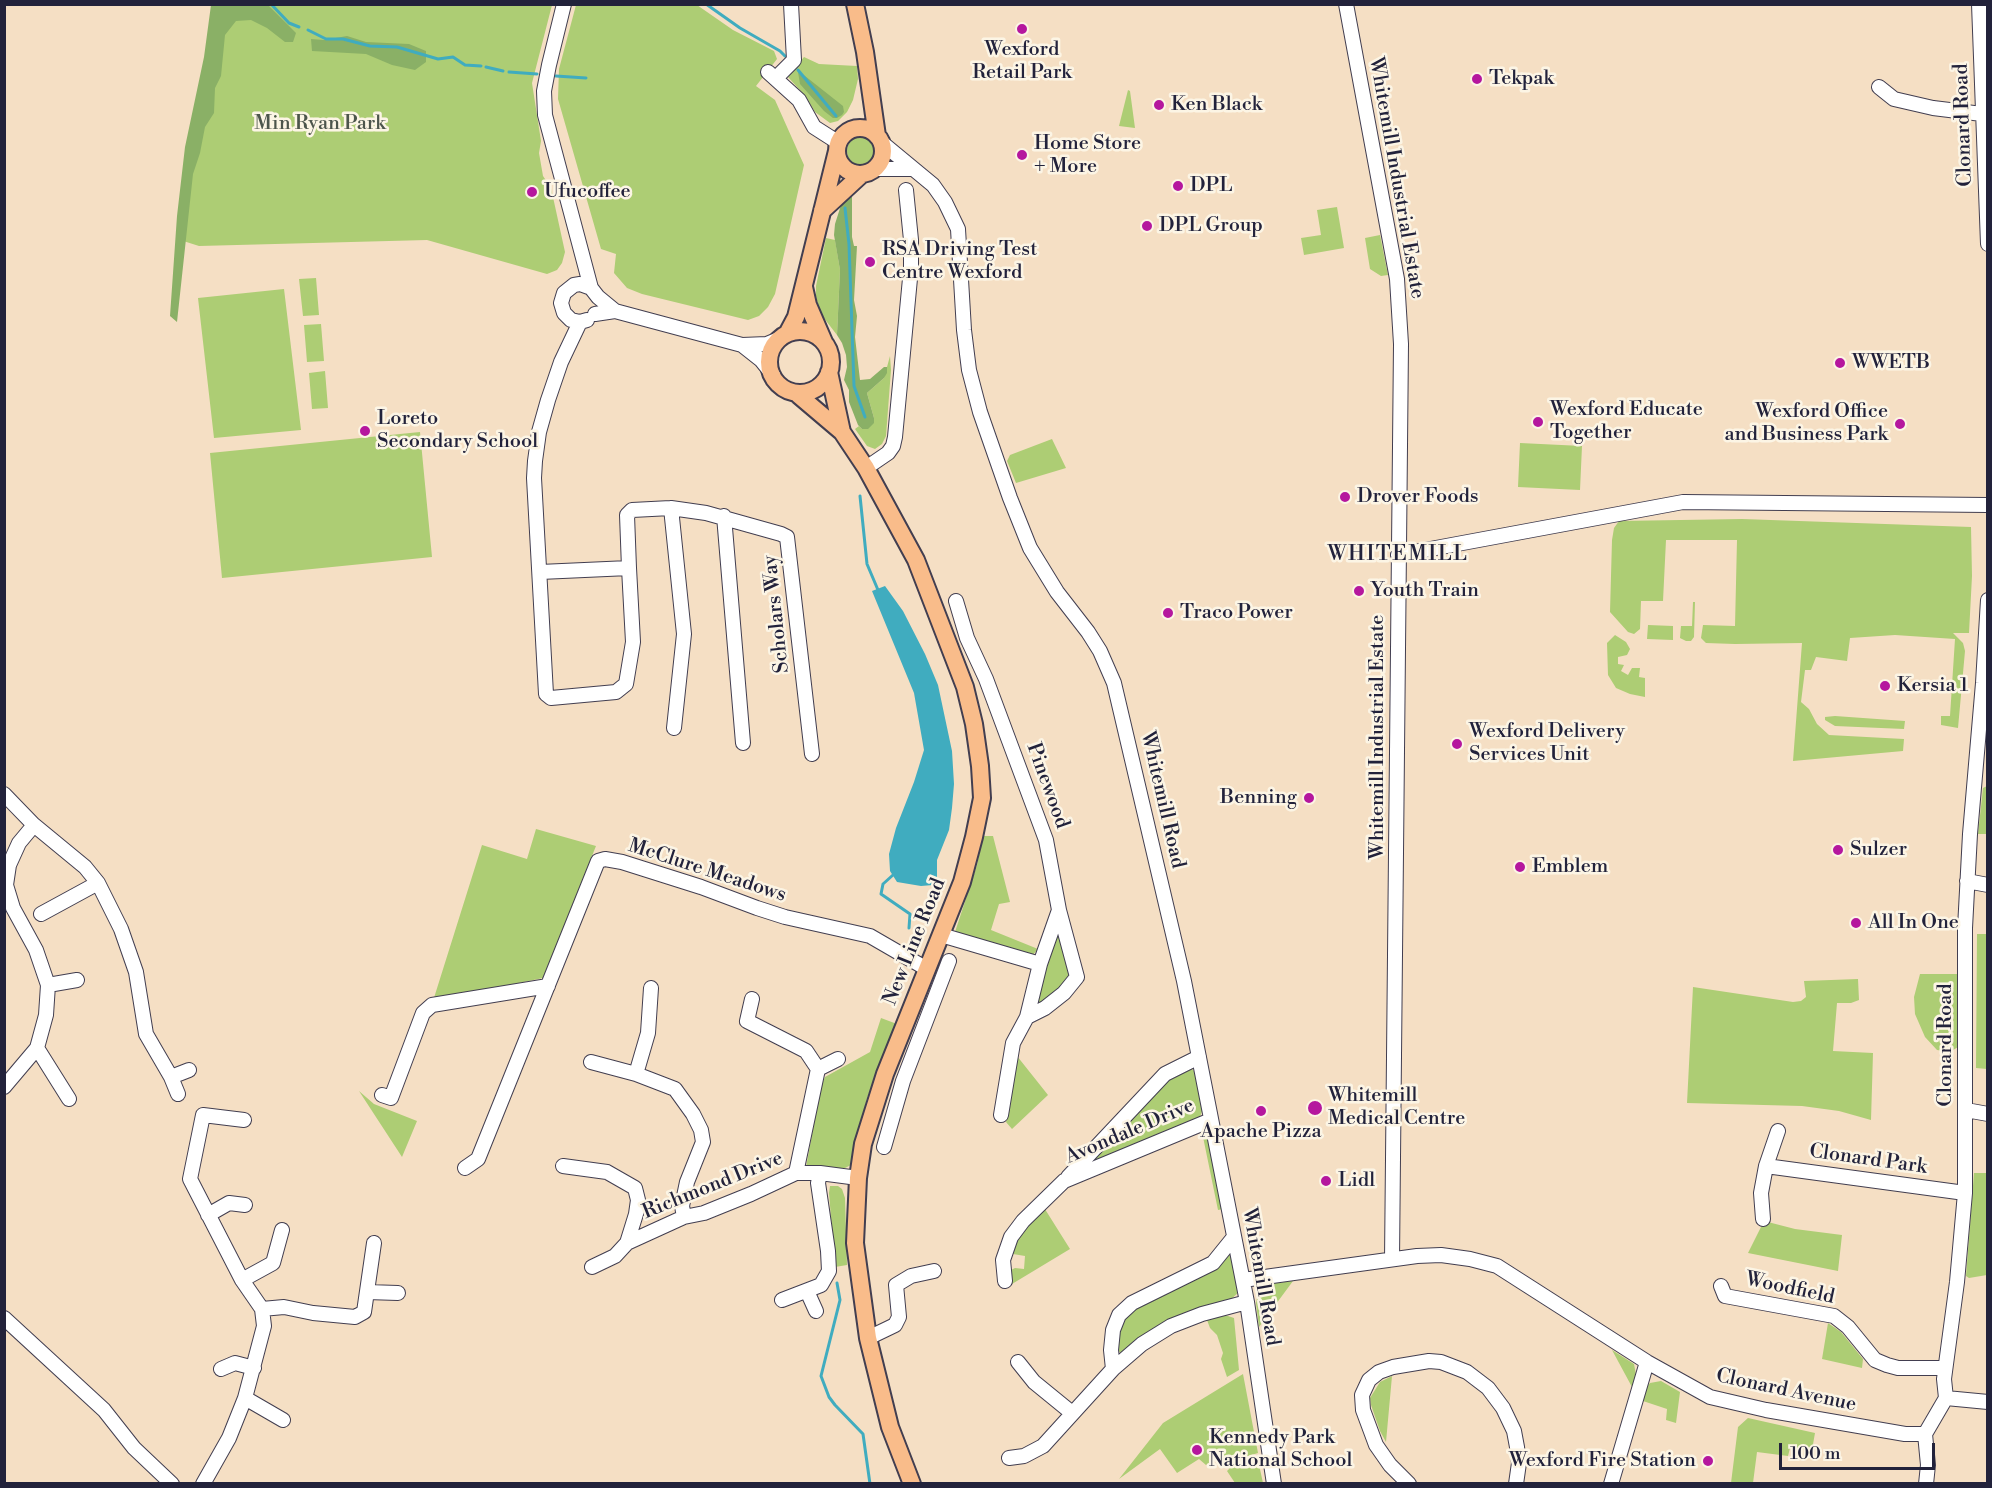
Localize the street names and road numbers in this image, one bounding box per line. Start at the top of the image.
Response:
street label: Whitemill Industrial Estate [1363,55,1429,301]
street label: Clonard Road [1950,63,1978,187]
street label: Scholars Way [759,554,795,674]
street label: Whitemill Industrial Estate [1366,615,1390,859]
street label: Whitemill Road [1135,729,1189,871]
street label: Pinewood [1020,740,1074,832]
street label: McClure Meadows [625,834,789,908]
street label: New Line Road [879,875,951,1009]
street label: Clonard Road [1934,983,1958,1107]
street label: Avondale Drive [1062,1094,1198,1170]
street label: Clonard Park [1808,1140,1928,1180]
street label: Richmond Drive [639,1147,787,1225]
street label: Whitemill Road [1236,1206,1284,1348]
street label: Woodfield [1743,1268,1837,1310]
street label: Clonard Avenue [1714,1364,1858,1418]

